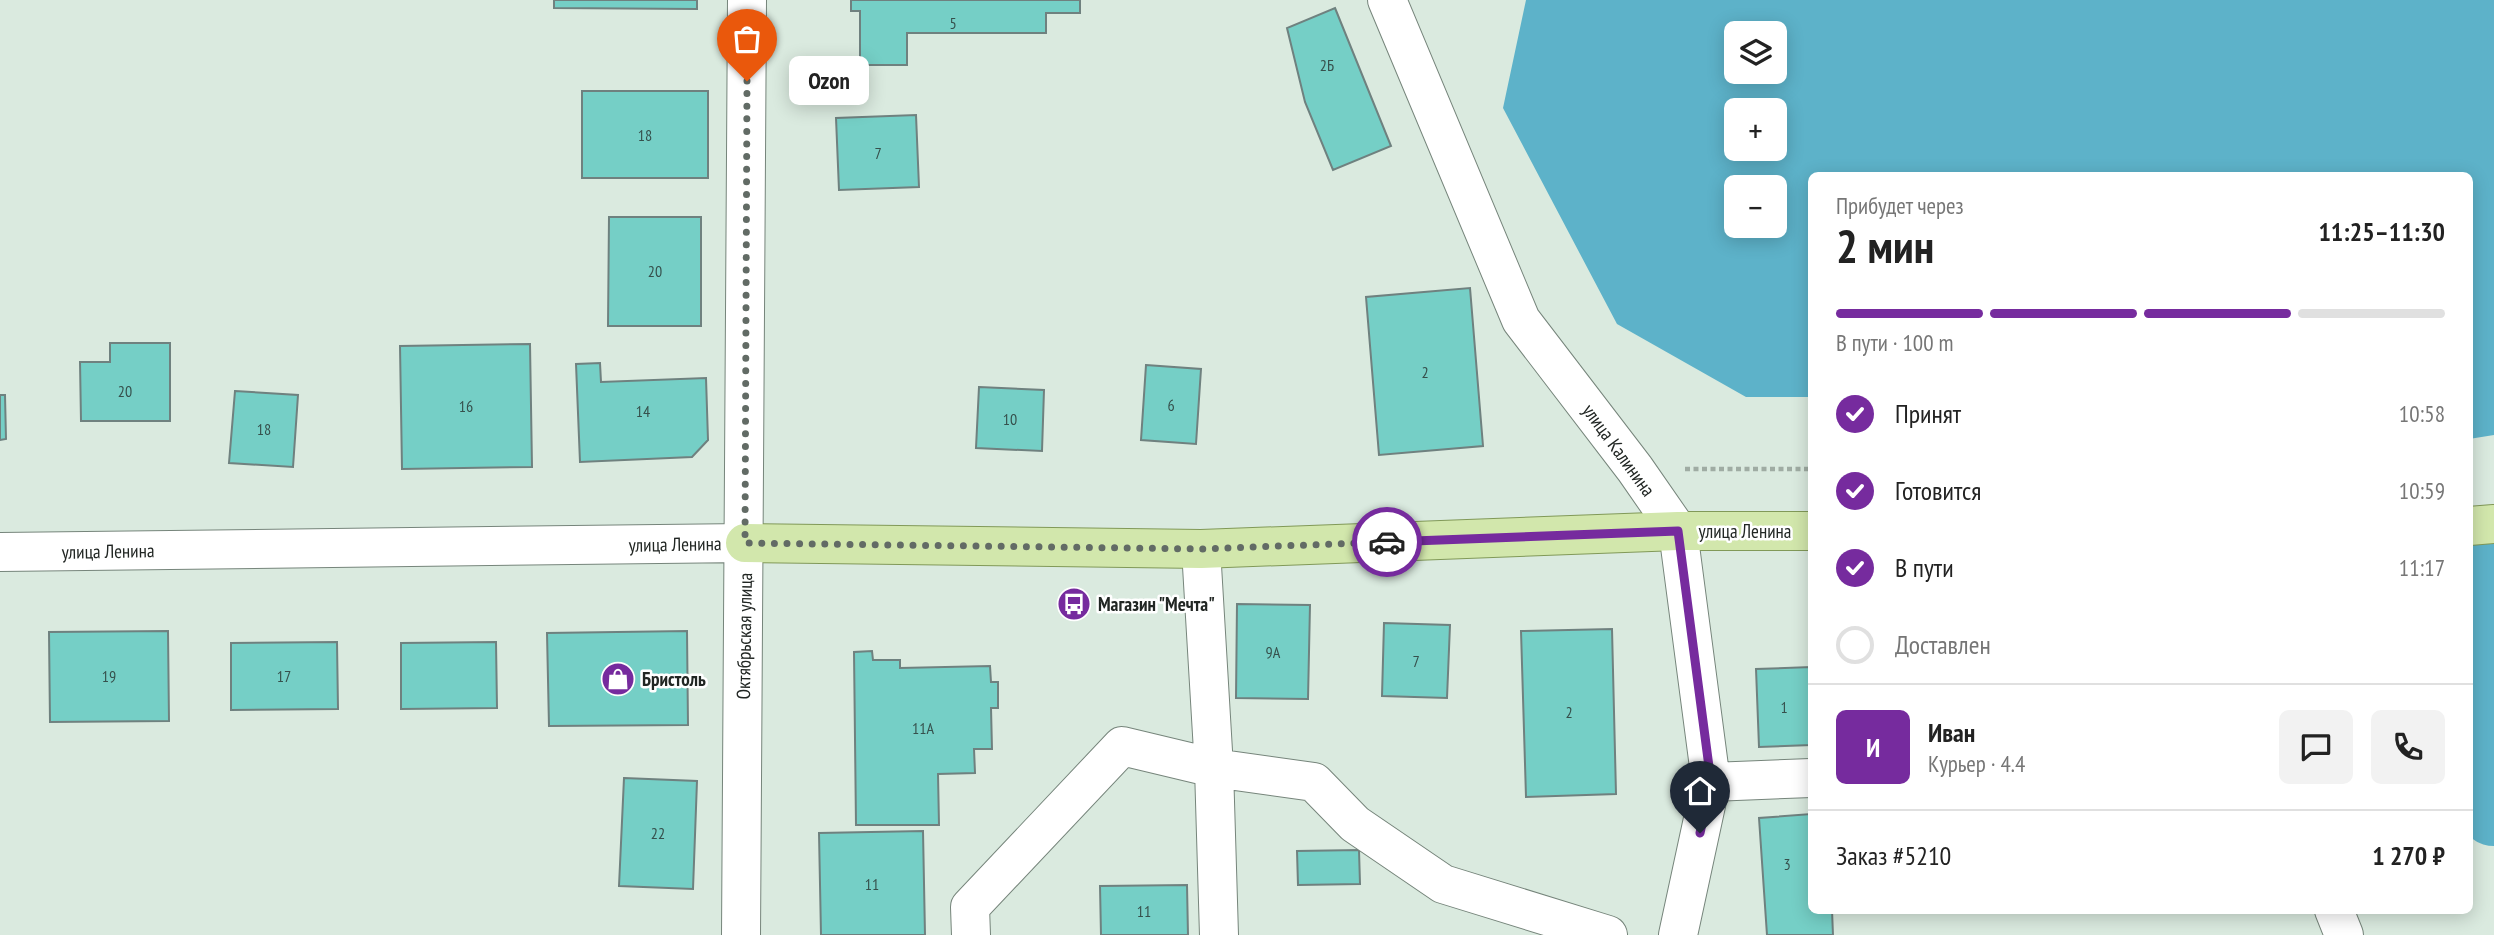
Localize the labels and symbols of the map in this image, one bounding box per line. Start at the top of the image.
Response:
pin [717,9,777,81]
house number: 5 [949,13,957,33]
house number: 2Б [1320,55,1334,75]
callout: Ozon [789,56,870,106]
house number: 18 [638,125,652,145]
house number: 7 [874,143,882,163]
house number: 20 [648,261,662,281]
house number: 2 [1421,362,1429,382]
house number: 20 [118,381,132,401]
house number: 6 [1167,395,1175,415]
house number: 16 [459,396,473,416]
street label: улица Калинина [1577,399,1661,501]
house number: 14 [636,401,650,421]
house number: 10 [1003,409,1017,429]
house number: 18 [257,419,271,439]
courier [1352,507,1422,577]
street label: улица Ленина [1699,519,1791,543]
street label: улица Ленина [628,531,722,557]
street label: улица Ленина [61,538,155,564]
street label: Октябрьская улица [731,572,757,700]
bus stop icon: Магазин "Мечта" [1055,585,1093,623]
place label: Магазин "Мечта" [1098,592,1215,616]
house number: 9А [1266,642,1281,662]
house number: 7 [1412,651,1420,671]
shop icon: Бристоль [599,660,637,698]
house number: 19 [102,666,116,686]
house number: 17 [277,666,291,686]
place label: Бристоль [642,667,706,691]
house number: 1 [1780,697,1788,717]
house number: 2 [1565,702,1573,722]
house number: 11А [912,718,934,738]
pin [1670,761,1730,833]
house number: 22 [651,823,665,843]
house number: 3 [1783,854,1791,874]
house number: 11 [865,874,879,894]
house number: 11 [1137,901,1151,921]

